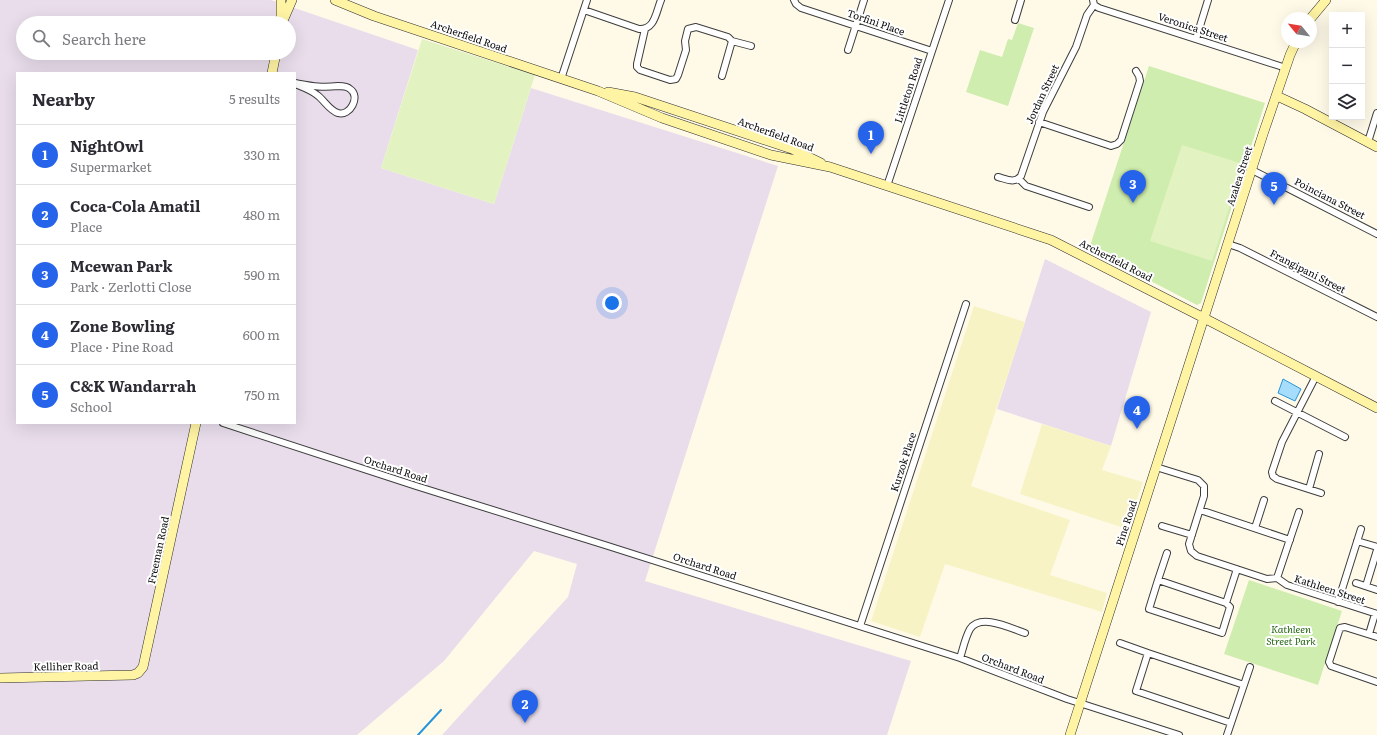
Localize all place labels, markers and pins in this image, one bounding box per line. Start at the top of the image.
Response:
pin: 1 [858,121,884,154]
pin: 3 [1120,170,1146,203]
pin: 5 [1261,172,1287,205]
pin: 4 [1124,396,1150,429]
pin: 2 [512,690,538,723]

